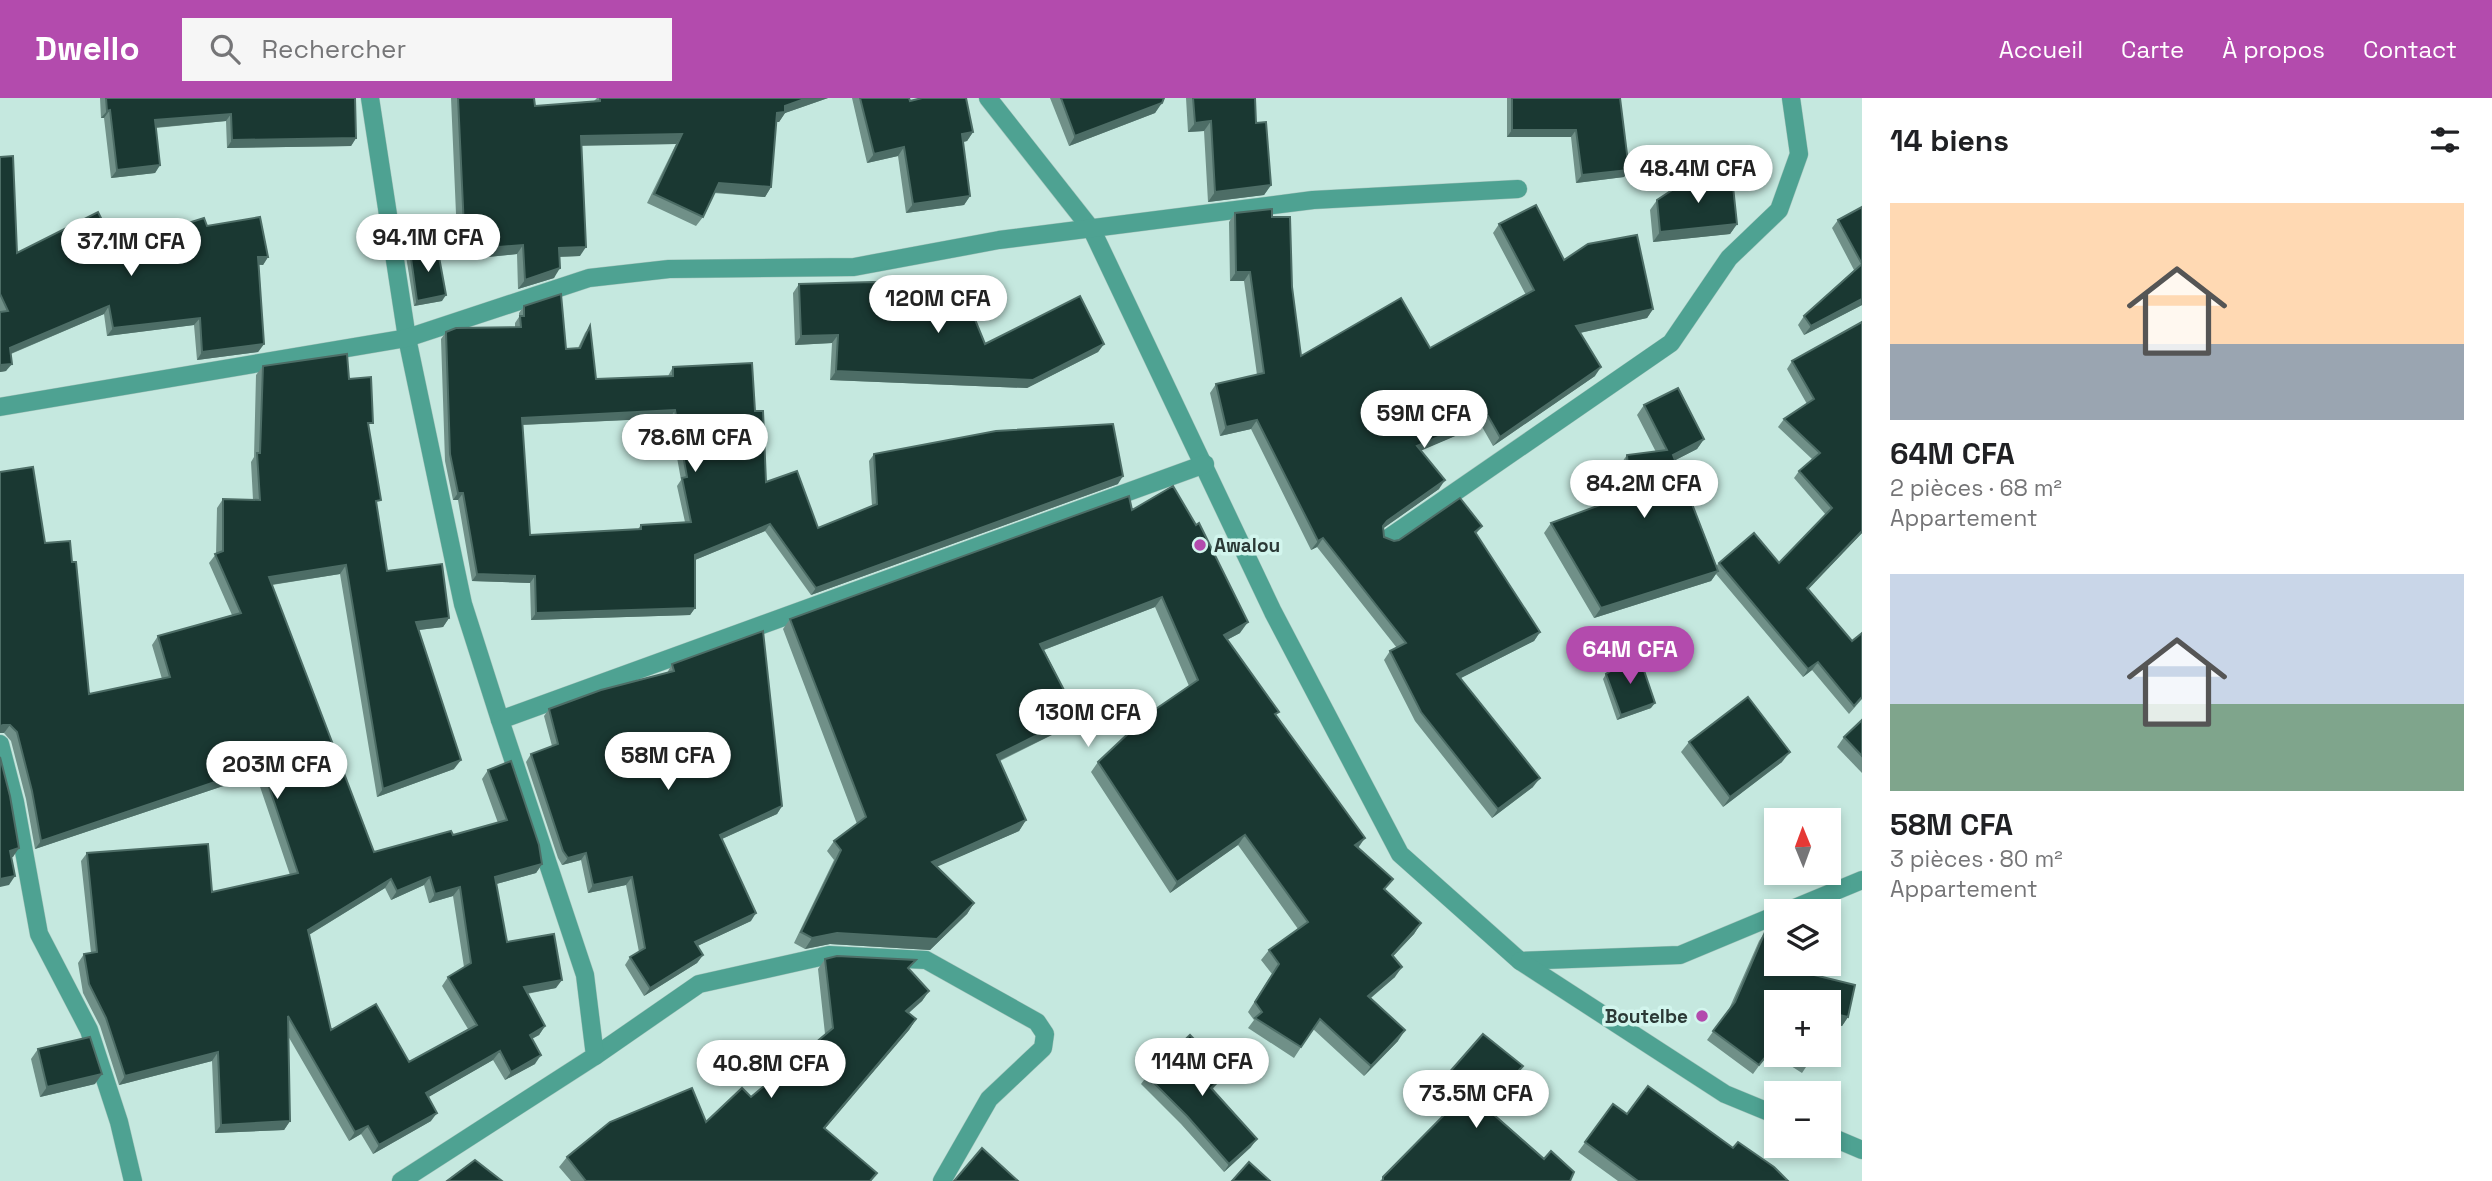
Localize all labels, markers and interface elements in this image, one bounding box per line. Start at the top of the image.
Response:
search box [182,18,672,81]
text: Dwello [35,28,140,70]
icon: search [206,30,244,68]
text: Rechercher [262,32,406,66]
text: Accueil [1999,34,2083,65]
text: Carte [2121,34,2184,65]
text: À propos [2222,34,2325,65]
text: Contact [2363,34,2457,65]
text: 14 biens [1890,121,2009,160]
icon: filters [2426,121,2464,159]
pin: 48.4M CFA [1618,146,1778,205]
text: 48.4M CFA [1640,153,1756,183]
pin: 94.1M CFA [348,214,508,274]
pin: 37.1M CFA [51,218,211,278]
text: 94.1M CFA [372,222,484,252]
text: 37.1M CFA [77,226,185,256]
icon: home [2114,248,2240,374]
pin: 120M CFA [866,275,1010,335]
text: 120M CFA [885,283,991,313]
pin: 59M CFA [1359,390,1489,450]
text: 59M CFA [1377,398,1471,428]
pin: 78.6M CFA [615,414,775,474]
text: 78.6M CFA [638,422,752,452]
text: 64M CFA [1890,434,2015,473]
pin: 84.2M CFA [1564,460,1724,520]
text: 84.2M CFA [1586,468,1702,498]
text: 2 pièces · 68 m² [1890,473,2062,503]
text: Appartement [1890,503,2038,533]
place label: Awalou [1214,533,1280,558]
marker: Awalou [1192,537,1208,553]
icon: home [2114,619,2240,745]
pin: 64M CFA [1565,626,1695,686]
text: 64M CFA [1582,634,1678,664]
pin: 130M CFA [1016,690,1160,749]
text: 130M CFA [1035,697,1141,727]
pin: 58M CFA [603,732,733,792]
text: 58M CFA [621,740,715,770]
pin: 203M CFA [205,742,349,801]
text: 203M CFA [222,749,332,779]
text: 58M CFA [1890,805,2013,844]
north arrow [1764,808,1841,886]
map controls [1764,808,1841,1158]
text: 3 pièces · 80 m² [1890,844,2063,874]
text: Appartement [1890,874,2038,904]
button: layers [1764,899,1841,976]
button: + [1764,990,1841,1067]
place label: Boutelbe [1605,1004,1688,1029]
marker: Boutelbe [1694,1008,1710,1024]
pin: 114M CFA [1130,1038,1274,1098]
pin: 40.8M CFA [691,1040,851,1100]
text: 114M CFA [1151,1046,1253,1076]
text: 40.8M CFA [713,1048,829,1078]
pin: 73.5M CFA [1396,1070,1556,1130]
text: 73.5M CFA [1419,1078,1533,1108]
button: − [1764,1081,1841,1158]

